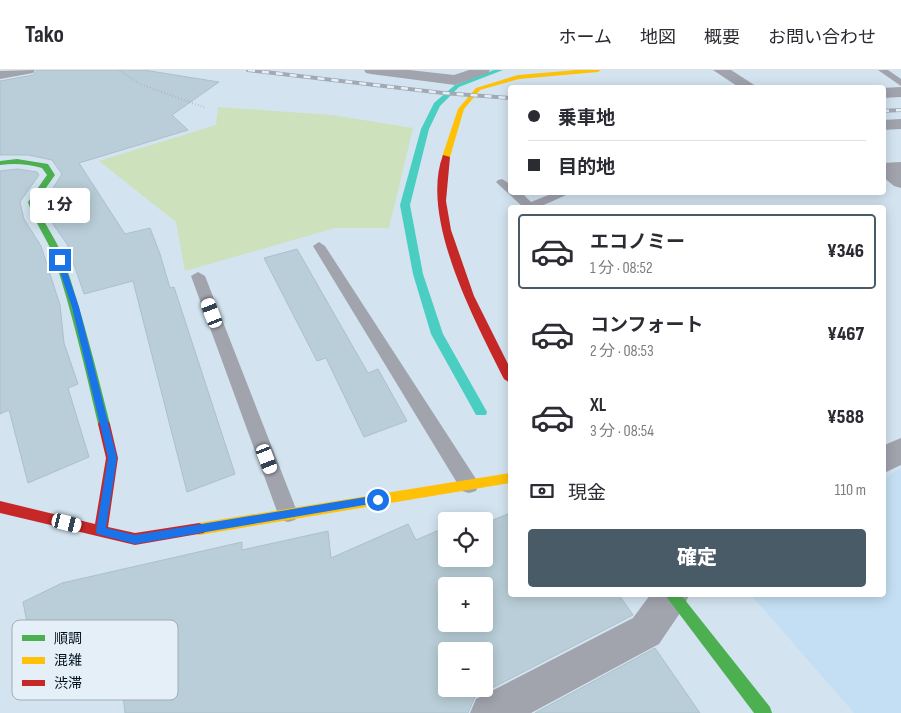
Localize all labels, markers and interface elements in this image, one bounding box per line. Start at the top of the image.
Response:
text: Tako [25,20,64,49]
text: ホーム [559,27,612,48]
text: 地図 [640,27,676,48]
text: 概要 [704,27,740,48]
text: お問い合わせ [768,27,876,48]
text: 乗車地 [558,107,615,130]
text: 目的地 [558,156,615,179]
callout: 1 分 [30,188,90,222]
text: 1 分 [47,196,73,215]
icon: car [530,229,575,274]
text: エコノミー [590,231,685,254]
text: ¥346 [827,240,864,263]
route end [49,249,71,271]
text: 1 分 · 08:52 [590,259,653,278]
car [199,296,224,330]
icon: car [530,312,575,357]
text: コンフォート [590,314,703,337]
text: ¥467 [827,323,864,346]
text: 2 分 · 08:53 [590,342,654,361]
text: XL [590,394,606,417]
icon: car [530,395,575,440]
text: ¥588 [827,406,864,429]
text: 3 分 · 08:54 [590,422,654,441]
car [254,442,279,476]
icon: cash [528,477,556,505]
text: 110 m [835,481,866,500]
text: 現金 [568,482,606,505]
route start [367,489,389,511]
car [50,512,83,534]
map controls [438,512,493,697]
button: locate [438,512,493,567]
button: 確定 [528,529,866,587]
button: + [438,577,493,632]
legend [12,620,178,700]
text: 順調 [54,630,82,647]
button: − [438,642,493,697]
text: 混雑 [54,652,82,669]
text: 渋滞 [54,675,82,692]

